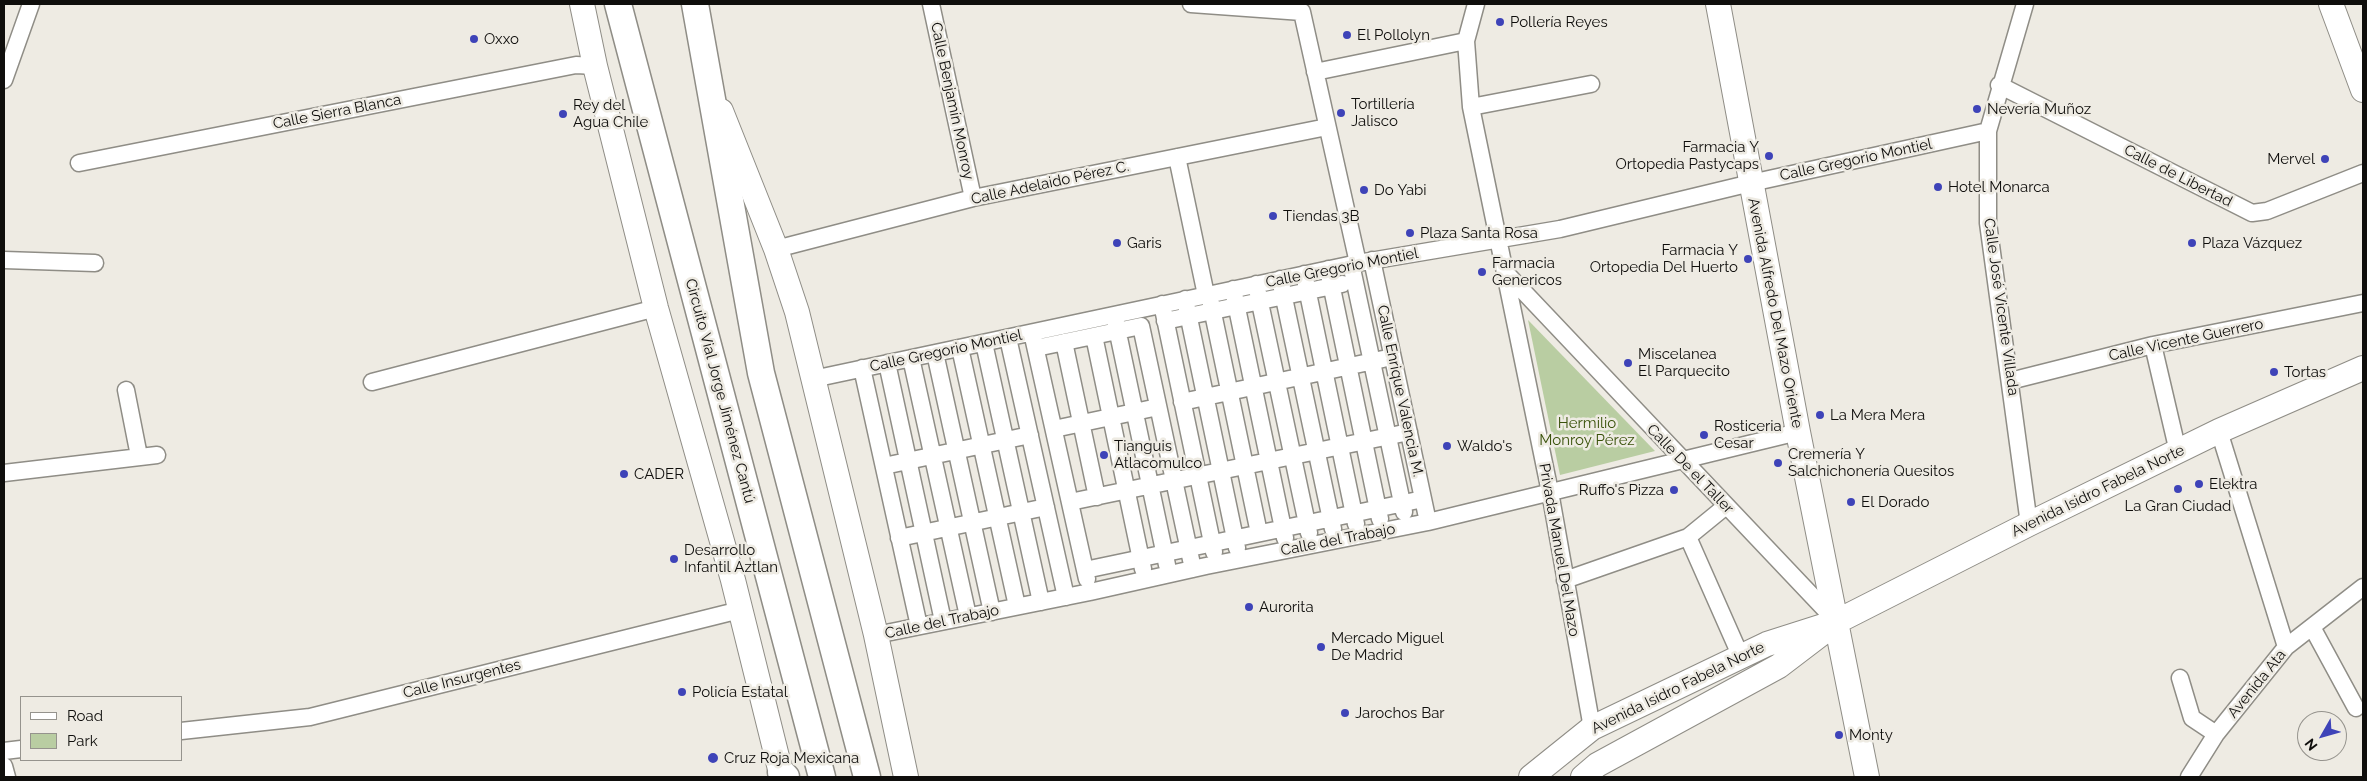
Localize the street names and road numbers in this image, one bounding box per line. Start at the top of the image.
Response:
street label: Calle Benjamín Monroy [927,21,977,181]
street label: Calle Sierra Blanca [271,91,403,133]
street label: Calle Gregorio Montiel [1778,135,1934,185]
street label: Calle de Libertad [2121,141,2235,211]
street label: Calle Adelaido Pérez C. [969,157,1131,209]
street label: Avenida Alfredo Del Mazo Oriente [1744,196,1806,430]
street label: Calle José Vicente Villada [1980,217,2022,397]
street label: Calle Gregorio Montiel [1264,244,1420,292]
street label: Circuito Vial Jorge Jiménez Cantú [681,277,759,505]
street label: Calle Enrique Valencia M. [1373,303,1427,479]
street label: Calle Vicente Guerrero [2107,315,2265,365]
street label: Calle Gregorio Montiel [868,326,1024,376]
street label: Calle De el Taller [1643,421,1737,517]
street label: Avenida Isidro Fabela Norte [2009,441,2187,541]
street label: Privada Manuel Del Mazo [1535,462,1583,638]
street label: Calle del Trabajo [1279,520,1397,560]
street label: Calle del Trabajo [883,601,1001,643]
street label: Avenida Isidro Fabela Norte [1589,638,1767,738]
street label: Avenida Ata [2224,646,2290,722]
street label: Calle Insurgentes [401,656,523,702]

